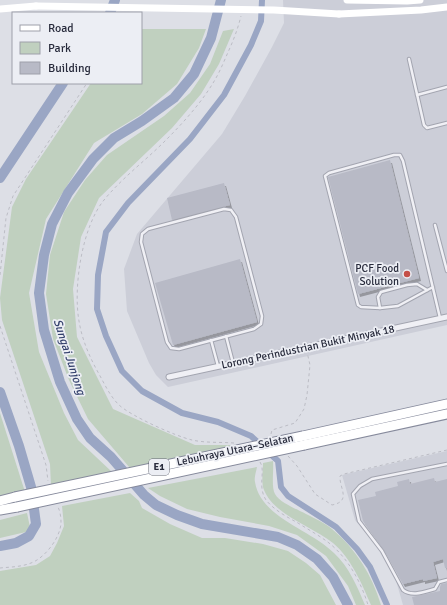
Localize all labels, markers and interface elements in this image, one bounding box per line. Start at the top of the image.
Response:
legend [12,12,142,84]
text: Road [48,21,74,36]
text: Park [48,41,71,56]
text: Building [48,61,91,76]
place label: PCF Food Solution [355,262,399,288]
marker: PCF Food Solution [402,269,412,279]
water label: Sungai Junjong [50,317,89,398]
street label: Lorong Perindustrian Bukit Minyak 18 [220,322,396,372]
street label: Lebuhraya Utara–Selatan [175,431,295,469]
road number: E1 [149,459,169,475]

